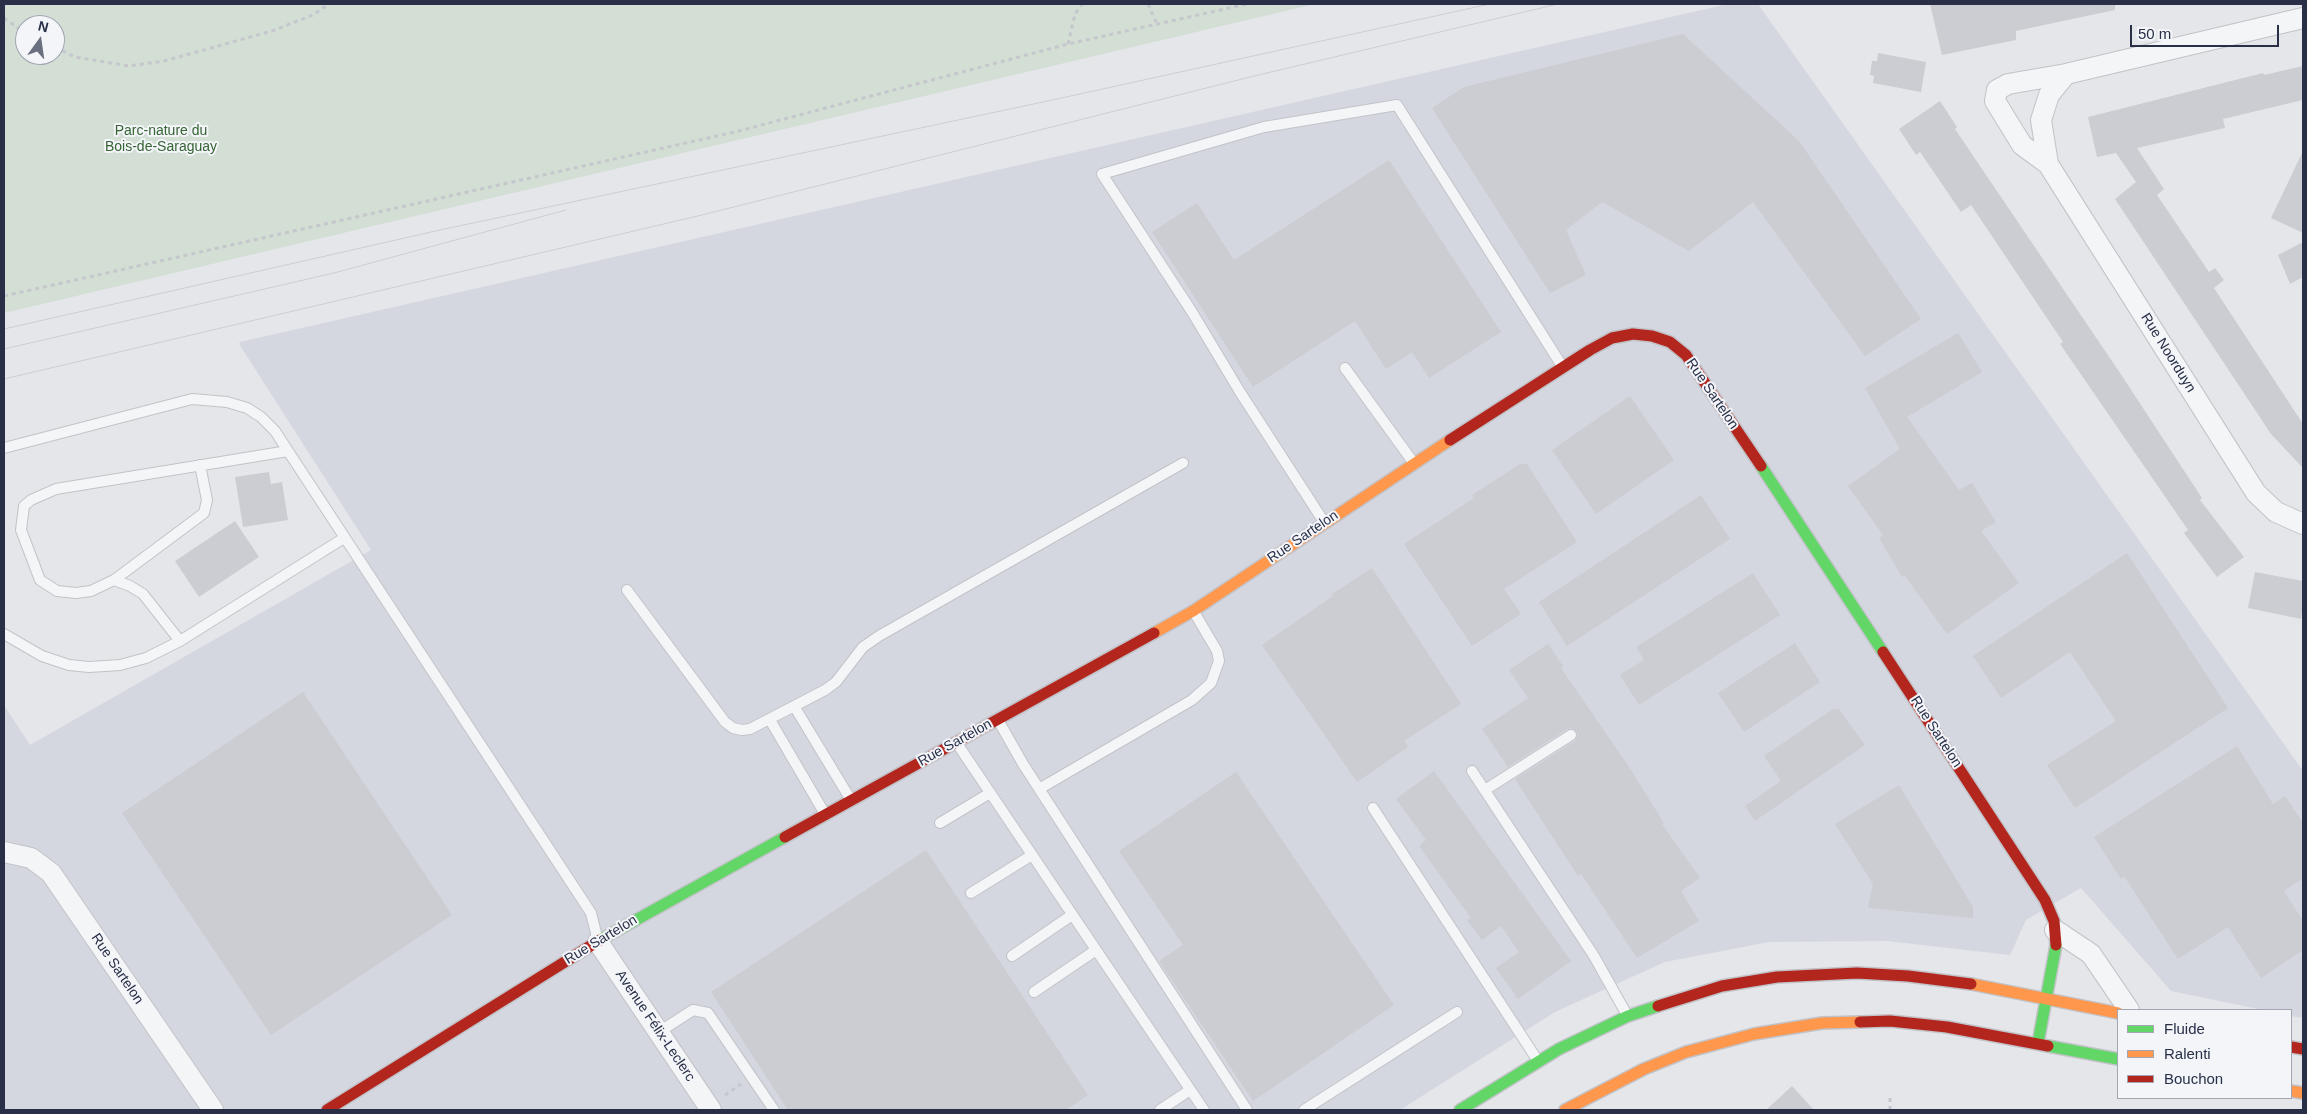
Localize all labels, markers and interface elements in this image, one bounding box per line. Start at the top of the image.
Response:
north arrow [15,15,65,65]
scale bar [2132,15,2281,47]
text: N [37,17,50,35]
text: 50 m [2138,25,2171,42]
park label: Parc-nature du Bois-de-Saraguay [105,123,217,156]
street label: Rue Noorduyn [2137,310,2199,396]
street label: Rue Sartelon [1682,355,1742,433]
street label: Rue Sartelon [1264,507,1342,567]
street label: Rue Sartelon [1907,693,1965,771]
street label: Rue Sartelon [915,716,995,770]
street label: Rue Sartelon [562,912,640,968]
street label: Rue Sartelon [87,930,147,1008]
street label: Avenue Félix-Leclerc [612,967,698,1085]
legend [2117,1009,2292,1099]
text: Fluide [2164,1020,2205,1037]
text: Ralenti [2164,1045,2211,1062]
text: Bouchon [2164,1070,2223,1087]

